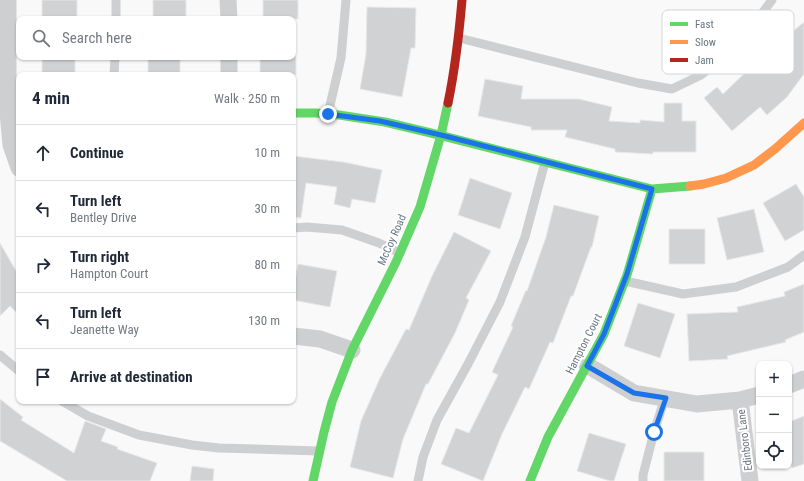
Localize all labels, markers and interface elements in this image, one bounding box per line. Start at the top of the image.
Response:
legend [662,10,794,74]
search box [16,16,296,60]
text: Fast [695,18,714,31]
icon: search [30,27,52,49]
text: Search here [62,29,132,47]
text: Slow [695,36,716,49]
text: Jam [695,54,714,67]
text: 4 min [32,88,70,108]
text: Walk · 250 m [214,91,280,106]
route end [319,105,337,123]
icon: ahead [32,142,54,164]
text: Continue [70,144,124,162]
text: 10 m [254,145,280,160]
text: Turn left [70,192,121,210]
icon: left [32,198,54,220]
text: 30 m [254,201,280,216]
text: Bentley Drive [70,210,137,225]
street label: McCoy Road [375,213,409,267]
text: Turn right [70,248,129,266]
icon: right [32,254,54,276]
text: 80 m [254,257,280,272]
text: Hampton Court [70,266,148,281]
text: Turn left [70,304,121,322]
icon: left [32,310,54,332]
street label: Hampton Court [563,312,605,376]
text: 130 m [248,313,280,328]
text: Jeanette Way [70,322,139,337]
map controls [756,361,792,469]
button: + [756,361,792,397]
icon: arrive [32,366,54,388]
text: Arrive at destination [70,368,193,386]
button: − [756,397,792,433]
street label: Edinboro Lane [735,408,755,472]
route start [645,423,663,441]
button: locate [756,433,792,469]

